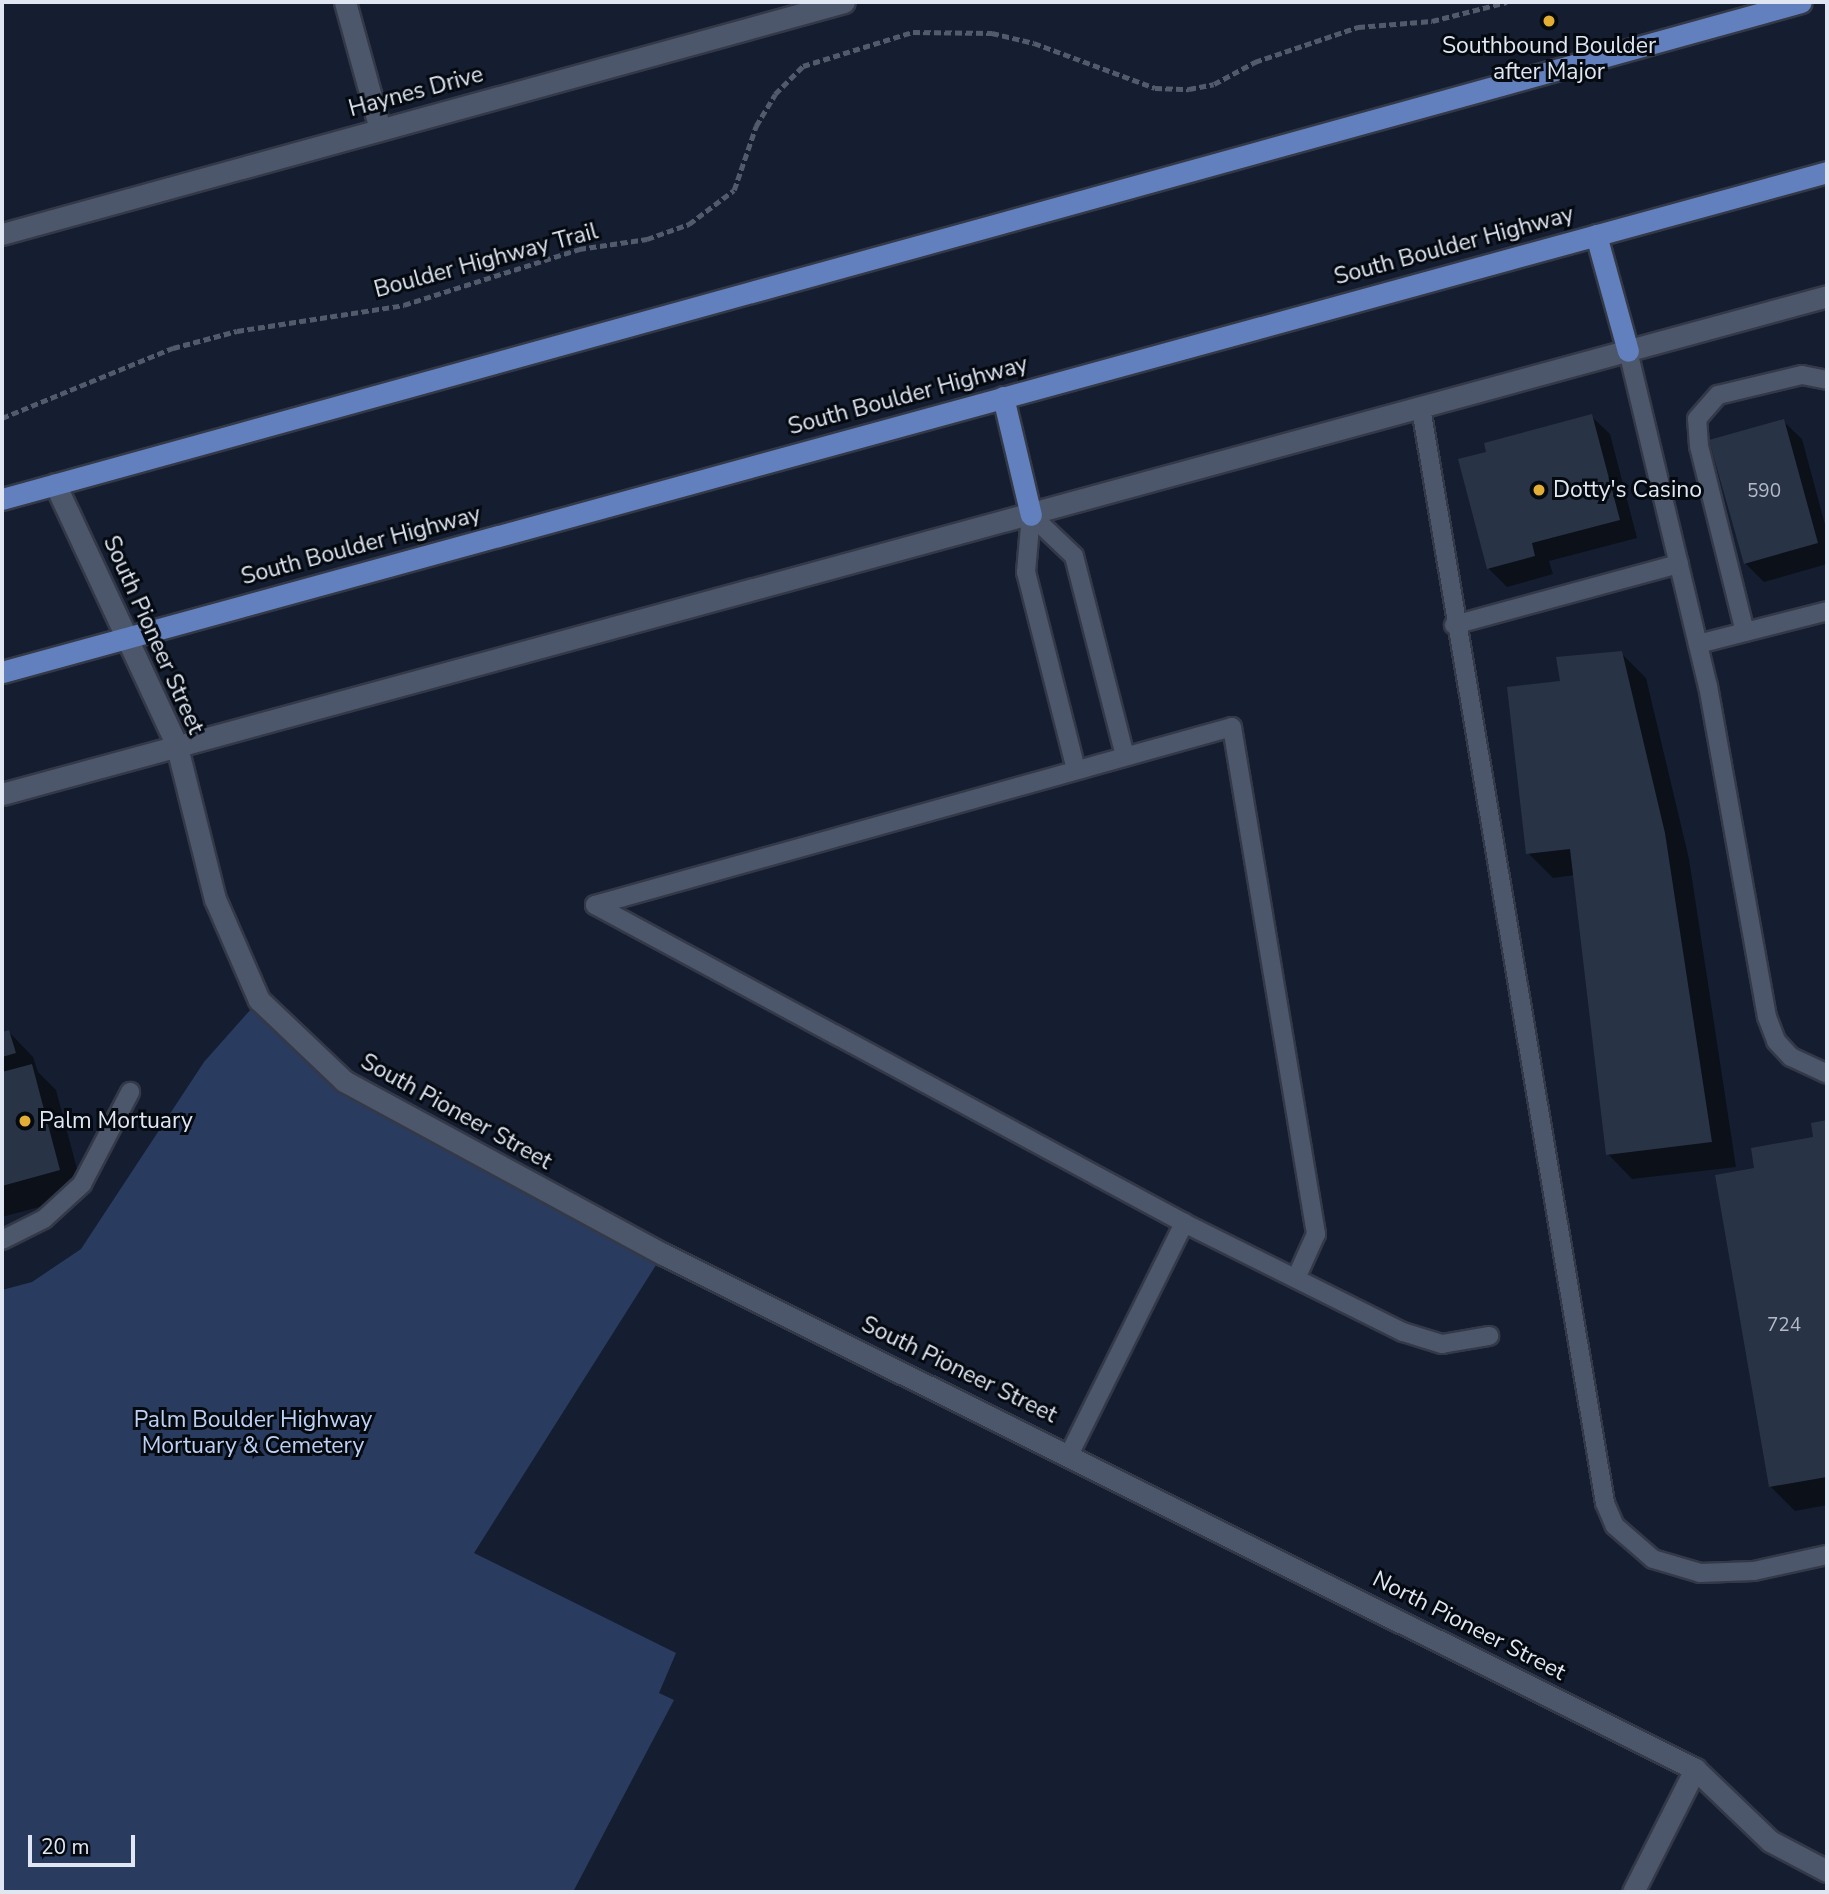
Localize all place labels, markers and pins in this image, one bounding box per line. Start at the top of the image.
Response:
marker: Southbound Boulder after Major [1541,13,1557,29]
place label: Southbound Boulder after Major [1442,32,1656,86]
place label: Dotty's Casino [1553,476,1702,504]
marker: Dotty's Casino [1531,482,1547,498]
place label: Palm Mortuary [39,1107,193,1135]
marker: Palm Mortuary [17,1113,33,1129]

